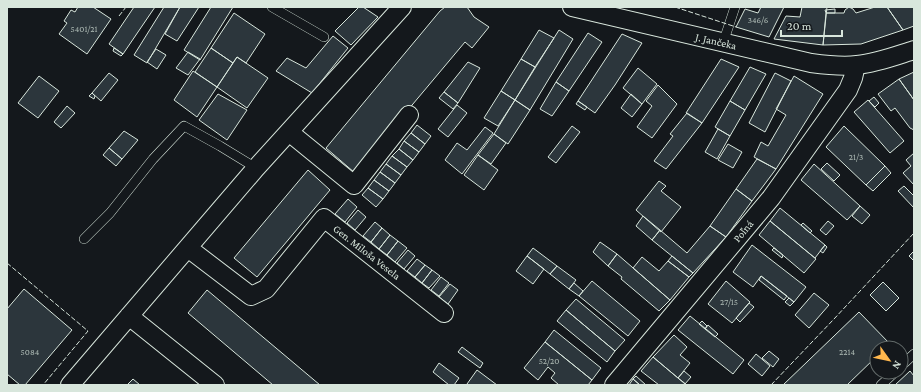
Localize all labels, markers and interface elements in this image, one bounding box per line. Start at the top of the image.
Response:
scale bar [781,12,842,38]
house number: 346/6 [748,15,769,25]
text: 20 m [787,19,812,33]
house number: 5401/21 [70,24,98,34]
street label: J. Jančeka [693,30,738,53]
house number: 21/3 [849,152,863,162]
street label: Poľná [731,218,755,244]
street label: Gen. Miloša Vesela [331,222,403,282]
house number: 27/15 [720,297,738,307]
north arrow [869,340,909,380]
house number: 5084 [21,347,40,357]
house number: 2214 [839,347,855,357]
house number: 52/20 [539,356,559,366]
text: N [890,359,904,372]

